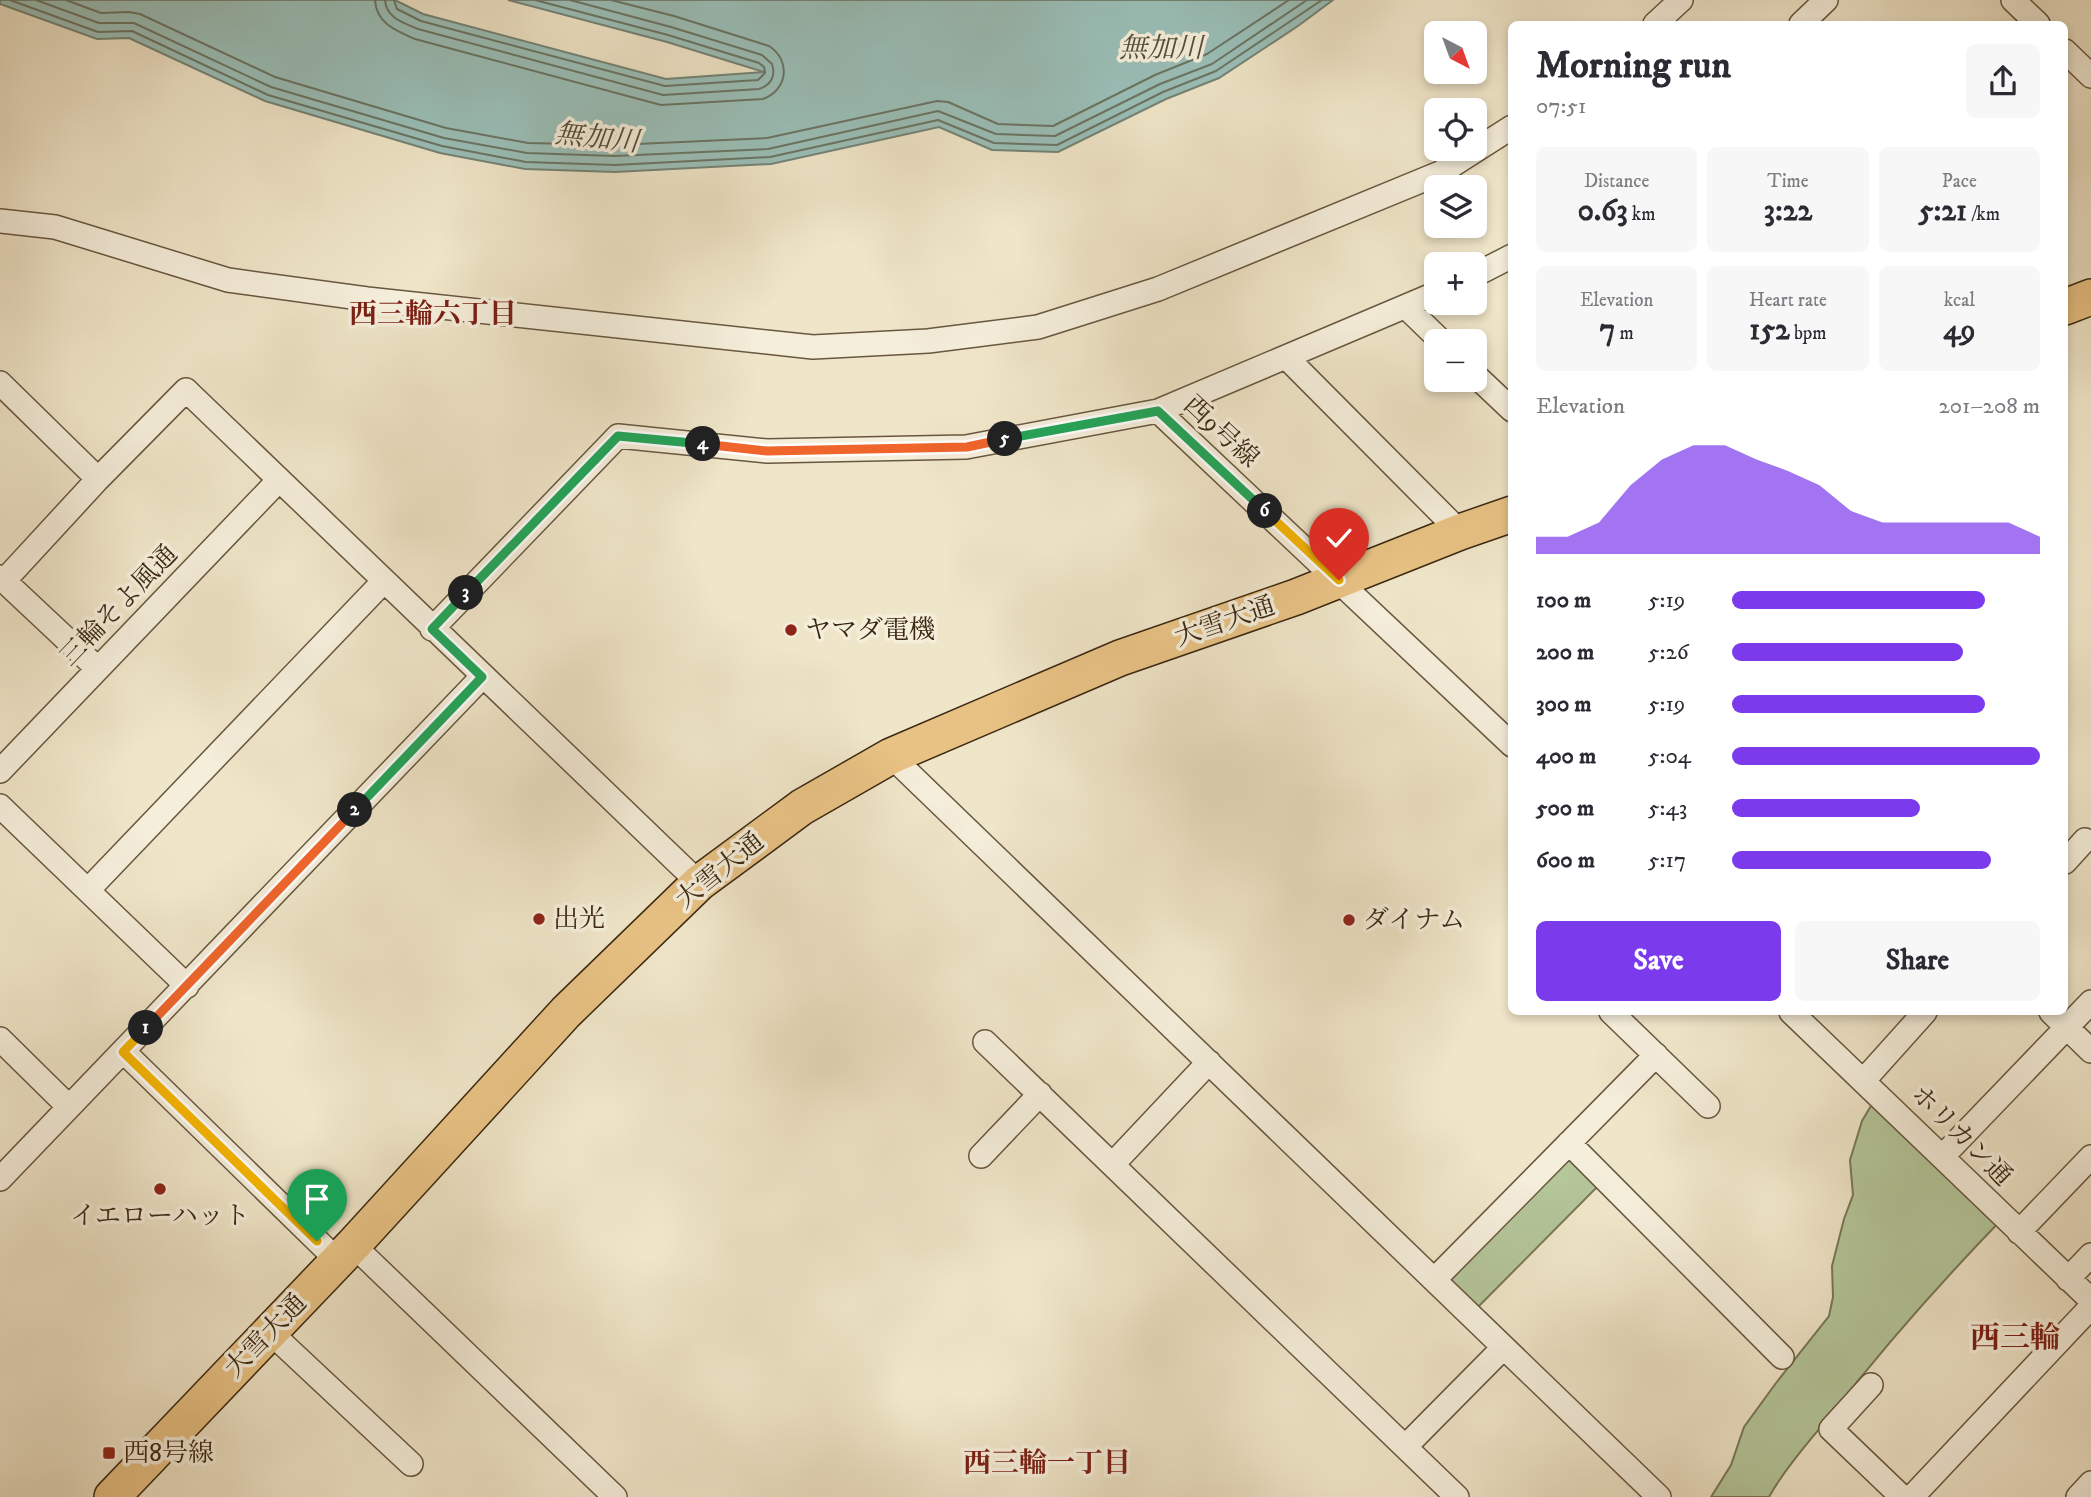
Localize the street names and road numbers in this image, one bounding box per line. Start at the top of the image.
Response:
street label: 西9号線 [1176,389,1266,475]
street label: 三輪そよ風通 [53,538,185,674]
street label: 大雪大通 [1170,589,1280,655]
street label: 大雪大通 [669,825,771,917]
street label: ホリカン通 [1903,1078,2019,1194]
street label: 大雪大通 [218,1287,314,1385]

